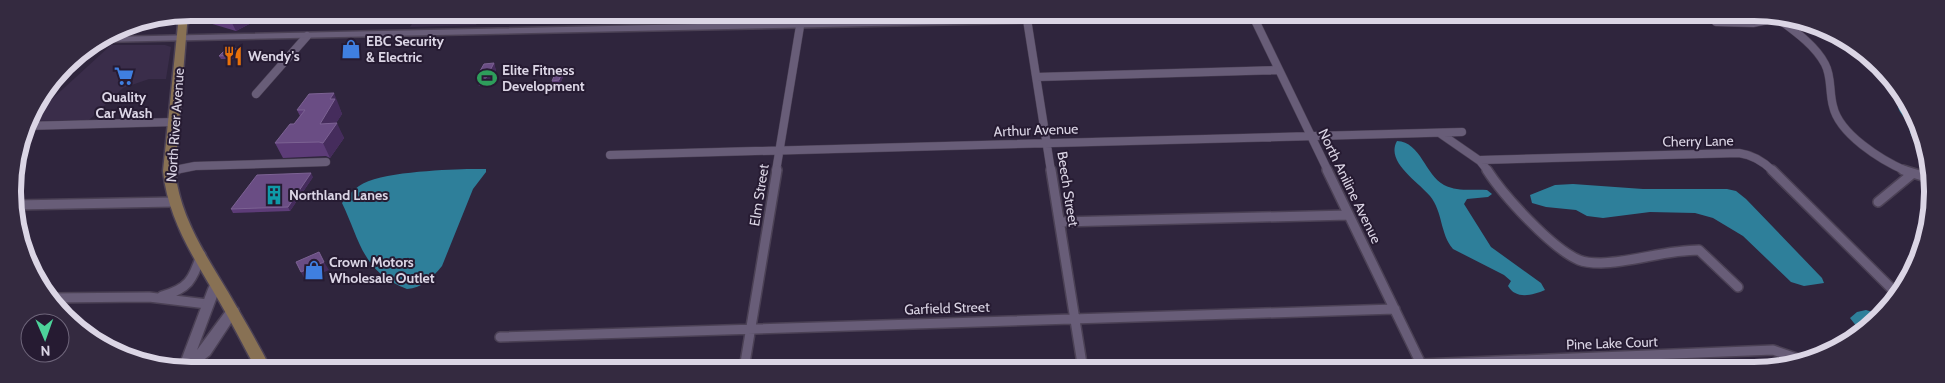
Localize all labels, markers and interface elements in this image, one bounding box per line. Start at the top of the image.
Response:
place label: EBC Security & Electric [366,32,445,66]
shop icon: EBC Security & Electric [340,38,362,60]
restaurant icon: Wendy's [222,45,244,67]
place label: Wendy's [248,47,300,65]
place label: Elite Fitness Development [502,61,585,95]
supermarket icon: Quality Car Wash [113,65,135,87]
street label: North River Avenue [162,67,188,183]
sports icon: Elite Fitness Development [476,67,498,89]
place label: Quality Car Wash [96,88,152,122]
street label: Arthur Avenue [993,120,1079,140]
street label: North Aniline Avenue [1314,126,1386,246]
street label: Cherry Lane [1662,131,1734,151]
street label: Beech Street [1053,150,1083,228]
street label: Elm Street [745,162,773,227]
building icon: Northland Lanes [263,184,285,206]
place label: Northland Lanes [289,186,388,204]
place label: Crown Motors Wholesale Outlet [329,253,435,287]
shop icon: Crown Motors Wholesale Outlet [303,259,325,281]
street label: Garfield Street [904,298,990,318]
north arrow [20,313,70,363]
street label: Pine Lake Court [1566,332,1658,354]
text: N [40,342,51,360]

